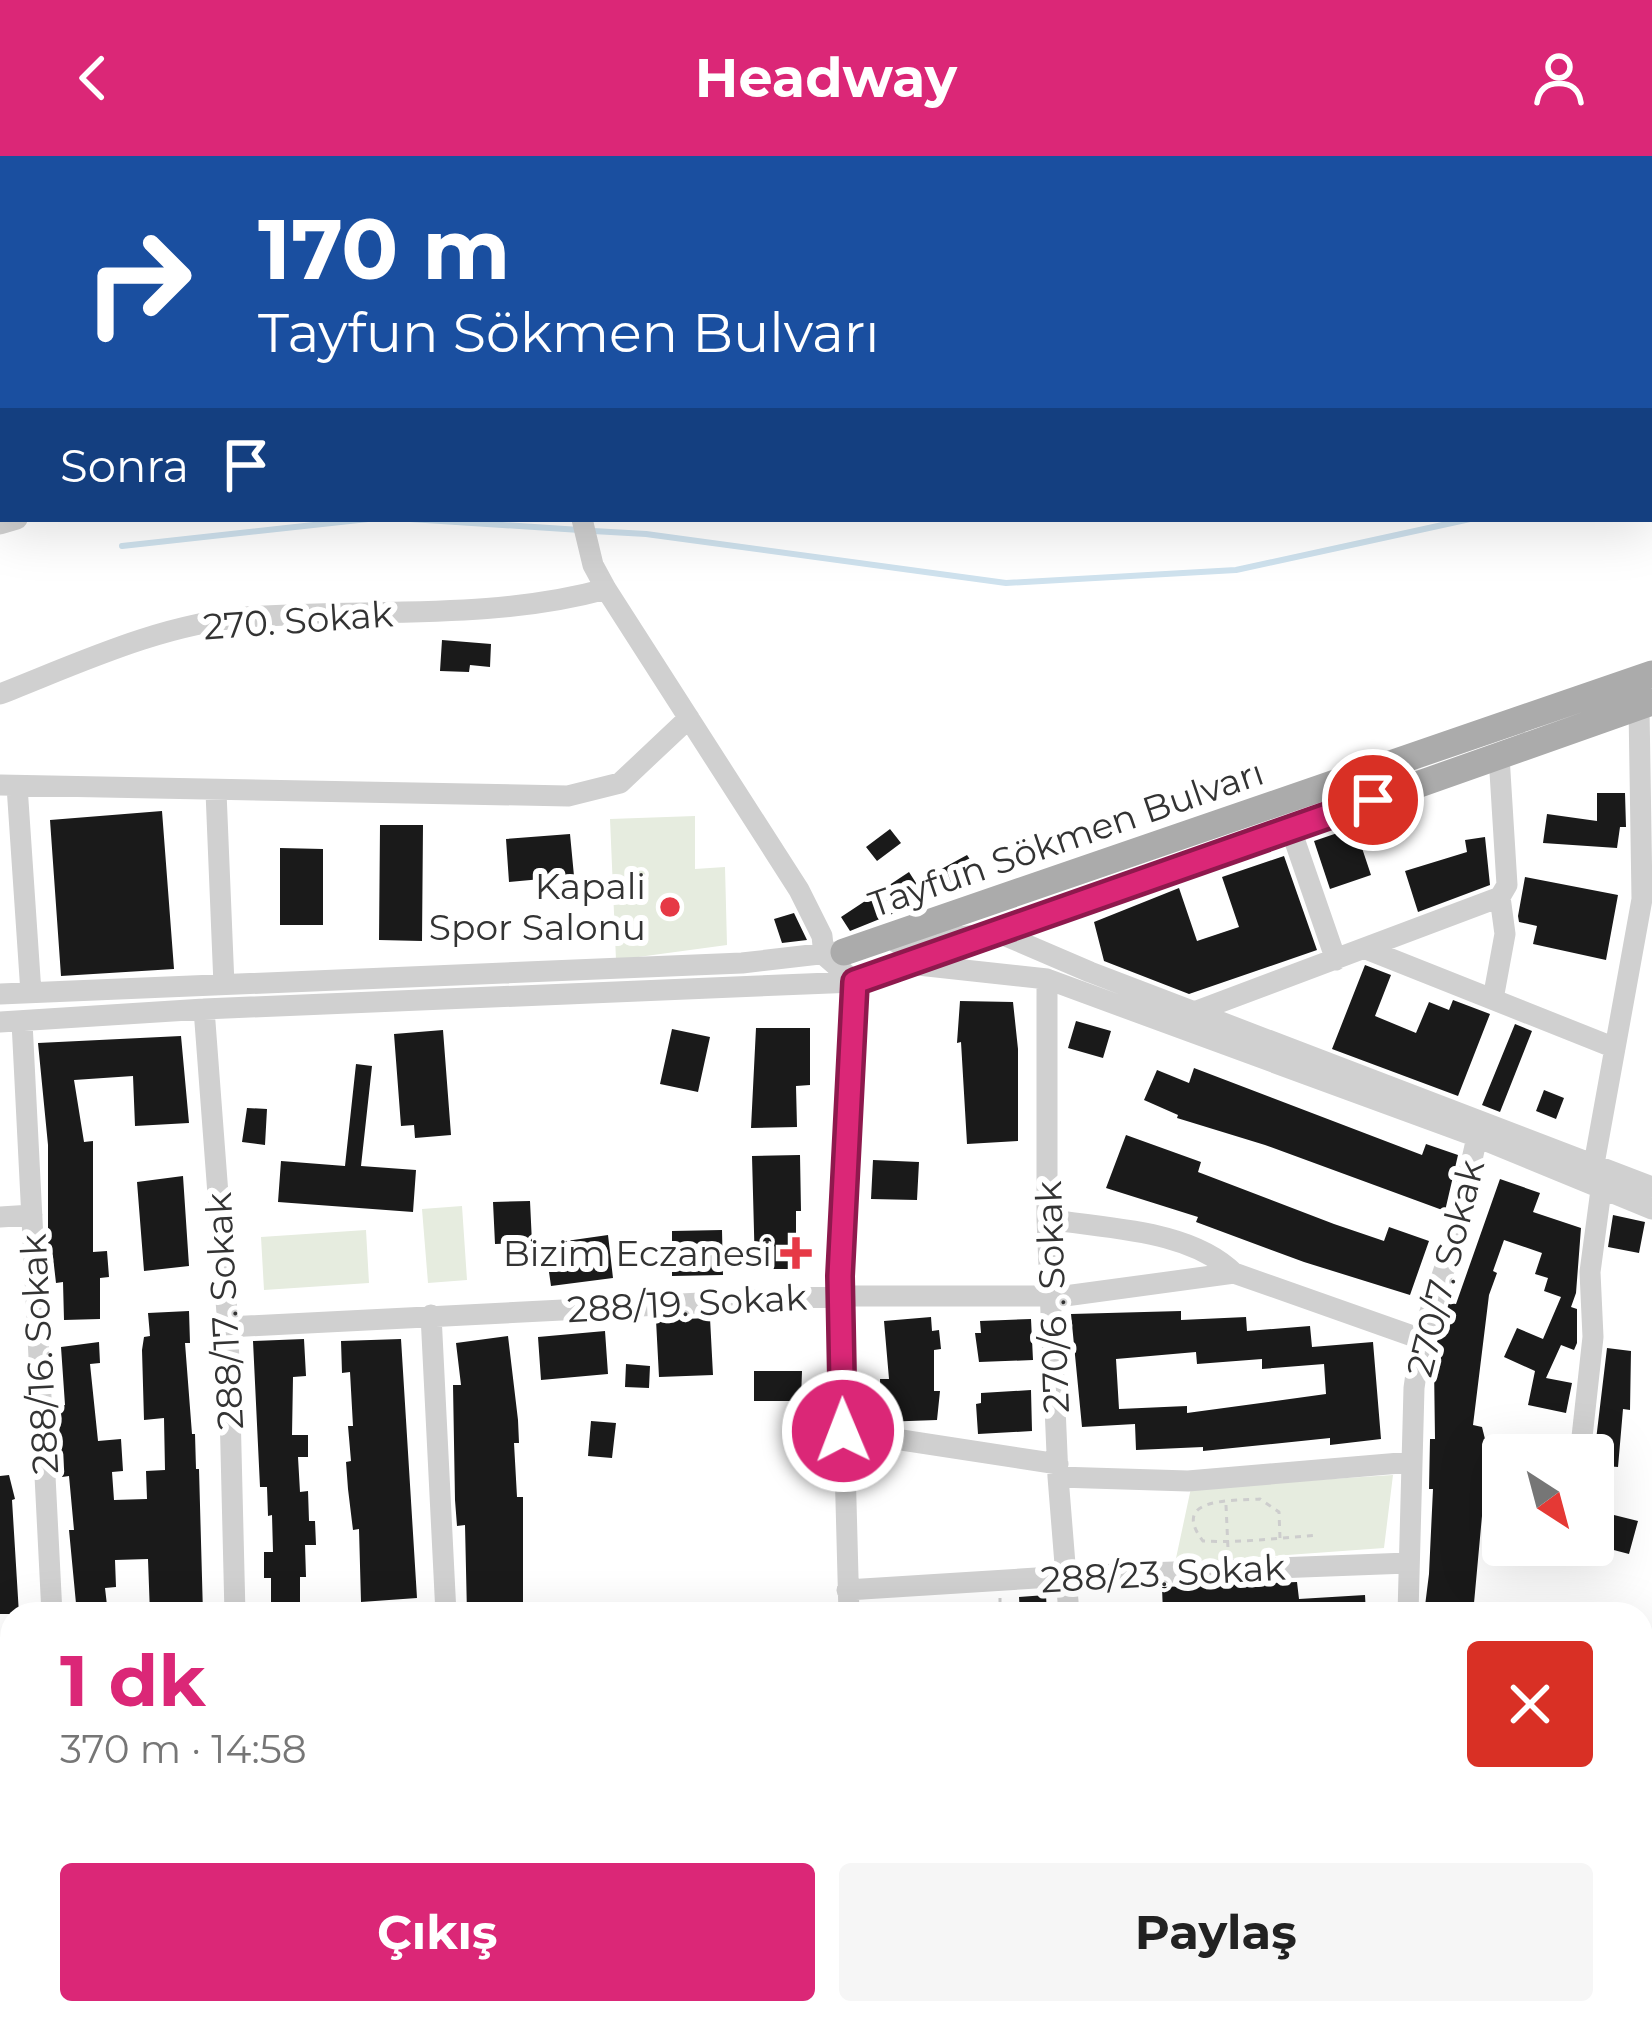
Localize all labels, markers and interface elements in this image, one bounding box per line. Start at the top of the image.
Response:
icon: back [60,45,126,111]
text: Headway [695,45,957,111]
icon: person [1526,45,1592,111]
text: 170 m [258,198,510,300]
icon: right [60,204,216,360]
text: Tayfun Sökmen Bulvarı [258,300,880,366]
icon: arrive [213,432,279,498]
text: Sonra [60,438,189,493]
street label: 270. Sokak [202,591,395,649]
pin [1322,749,1424,851]
street label: Tayfun Sökmen Bulvarı [863,750,1269,926]
icon: arrive [1340,767,1406,833]
place label: Kapali Spor Salonu [429,864,646,949]
marker: Kapali Spor Salonu [657,894,683,920]
street label: 270/7. Sokak [1397,1155,1493,1381]
street label: 270/6 . Sokak [1026,1180,1078,1414]
street label: 288/17. Sokak [196,1191,252,1431]
place label: Bizim Eczanesi [503,1231,772,1275]
street label: 288/16. Sokak [11,1232,67,1475]
marker: Bizim Eczanesi [783,1240,809,1266]
street label: 288/19. Sokak [566,1275,808,1331]
position arrow [780,1368,906,1494]
north arrow [1482,1434,1614,1566]
map controls [1482,1434,1614,1566]
street label: 288/23. Sokak [1040,1545,1287,1601]
text: 1 dk [60,1636,206,1724]
button: close [1467,1641,1593,1767]
text: 370 m · 14:58 [60,1725,307,1773]
button: Çıkış [60,1863,815,2001]
button: Paylaş [839,1863,1593,2001]

